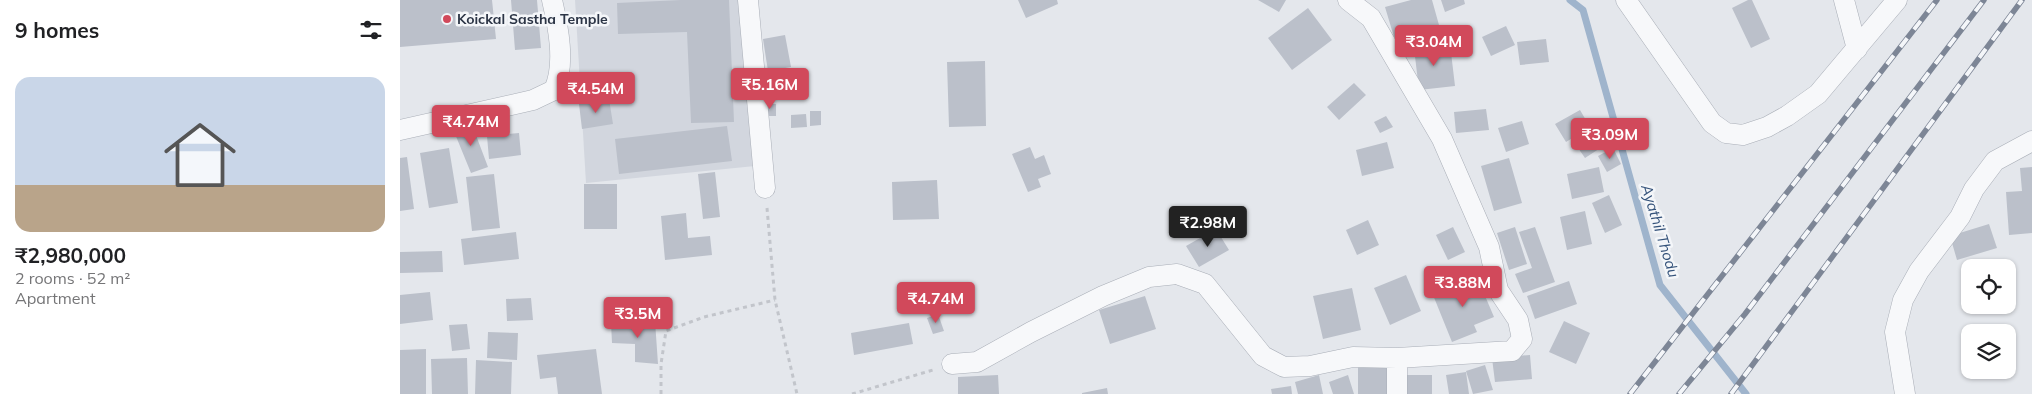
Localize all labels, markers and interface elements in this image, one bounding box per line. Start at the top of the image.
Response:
place label: Koickal Sastha Temple [457,10,608,28]
marker: Koickal Sastha Temple [441,13,453,25]
icon: filters [357,16,385,44]
text: 9 homes [15,17,99,43]
pin: ₹3.04M [1393,24,1475,67]
text: ₹3.04M [1406,31,1462,51]
pin: ₹5.16M [729,68,811,110]
pin: ₹4.54M [555,72,637,114]
text: ₹5.16M [742,74,798,94]
text: ₹4.54M [568,78,624,98]
pin: ₹4.74M [430,104,512,147]
icon: home [155,110,245,200]
text: ₹4.74M [443,111,499,131]
pin: ₹3.09M [1569,118,1651,160]
text: ₹3.09M [1582,124,1638,144]
water label: Ayathil Thodu [1637,181,1684,280]
pin: ₹2.98M [1167,206,1249,248]
text: ₹2.98M [1180,212,1236,232]
text: ₹2,980,000 [15,242,126,268]
map controls [1961,259,2016,379]
button: locate [1961,259,2016,314]
pin: ₹3.88M [1422,266,1504,308]
text: 2 rooms · 52 m² [15,268,130,288]
text: ₹3.88M [1435,272,1491,292]
pin: ₹4.74M [895,282,977,324]
text: Apartment [15,288,96,308]
text: ₹4.74M [908,288,964,308]
pin: ₹3.5M [603,296,673,339]
text: ₹3.5M [615,303,661,323]
button: layers [1961,324,2016,379]

